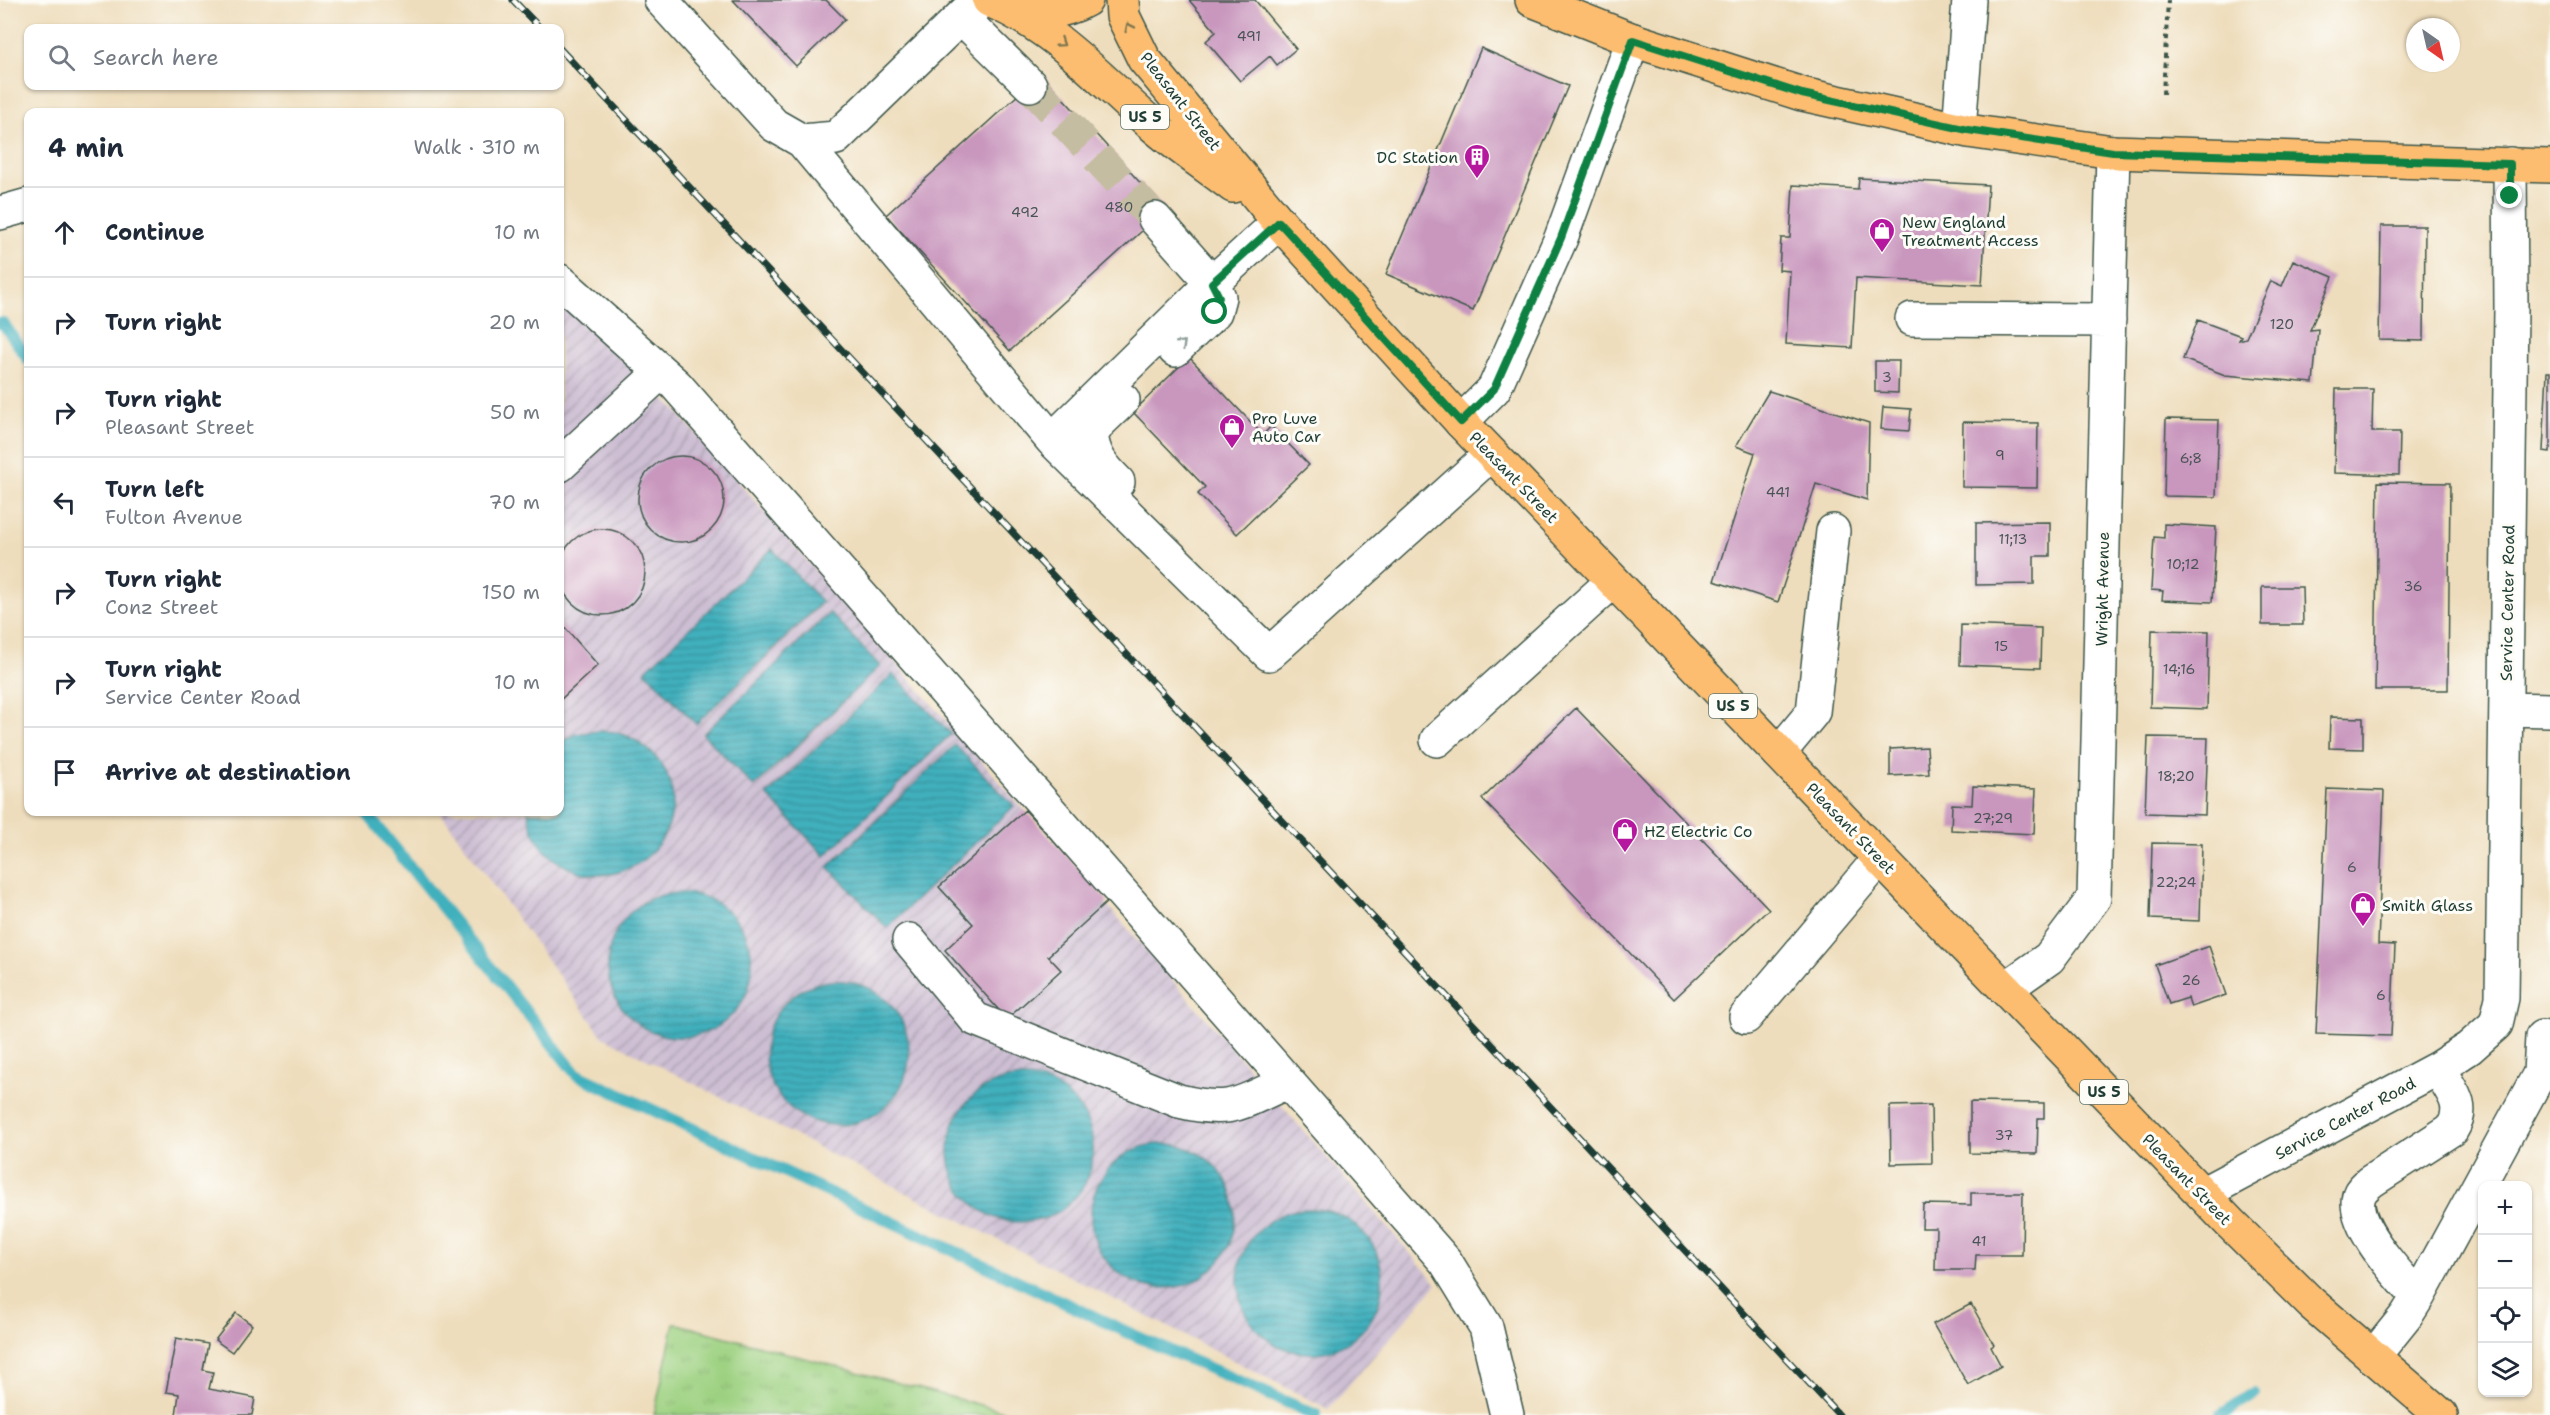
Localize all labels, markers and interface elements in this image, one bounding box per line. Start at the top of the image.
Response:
north arrow [2406,18,2460,72]
one-way arrow [1124,22,1136,33]
search box [24,24,564,90]
house number: 491 [1237,27,1261,45]
one-way arrow [1055,36,1066,47]
icon: search [45,41,78,74]
text: Search here [93,43,219,72]
street label: Pleasant Street [1136,48,1226,155]
road number: US 5 [1121,105,1169,129]
text: 4 min [48,130,124,165]
text: Walk · 310 m [414,134,540,160]
building icon: DC Station [1462,142,1492,180]
place label: DC Station [1377,147,1458,168]
route end [2496,182,2522,208]
house number: 480 [1105,198,1133,216]
house number: 492 [1011,203,1039,221]
place label: New England Treatment Access [1902,212,2039,251]
icon: ahead [48,216,81,249]
shop icon: New England Treatment Access [1867,216,1897,254]
text: Continue [105,218,205,247]
text: 10 m [494,219,540,245]
route start [1201,298,1227,324]
icon: right [48,306,81,339]
text: Turn right [105,308,222,337]
text: 20 m [489,309,540,335]
house number: 120 [2270,315,2294,333]
one-way arrow [1175,340,1185,351]
house number: 3 [1882,368,1892,386]
text: Turn right [105,385,222,414]
icon: right [48,396,81,429]
text: 50 m [490,399,540,425]
place label: Pro Luve Auto Car [1252,408,1321,447]
shop icon: Pro Luve Auto Car [1217,412,1247,450]
text: Pleasant Street [105,414,255,440]
street label: Pleasant Street [1465,427,1563,528]
house number: 9 [1995,446,2005,464]
house number: 6;8 [2180,449,2202,467]
text: Turn left [105,475,204,504]
house number: 441 [1766,483,1790,501]
icon: left [48,486,81,519]
text: 70 m [488,489,540,515]
text: Fulton Avenue [105,504,243,530]
street label: Service Center Road [2496,525,2519,681]
house number: 11;13 [1999,530,2027,548]
street label: Wright Avenue [2091,531,2114,647]
house number: 10;12 [2167,555,2199,573]
text: Turn right [105,565,222,594]
icon: right [48,576,81,609]
house number: 36 [2403,577,2423,595]
text: 150 m [482,579,540,605]
text: Conz Street [105,594,219,620]
house number: 15 [1994,637,2008,655]
text: Turn right [105,655,222,684]
house number: 14;16 [2163,660,2195,678]
icon: right [48,666,81,699]
text: 10 m [494,669,540,695]
text: Service Center Road [105,684,301,710]
road number: US 5 [1709,694,1757,718]
icon: arrive [48,756,81,789]
text: Arrive at destination [105,758,351,787]
house number: 18;20 [2157,767,2195,785]
street label: Pleasant Street [1802,778,1900,879]
house number: 27;29 [1973,809,2013,827]
shop icon: HZ Electric Co [1610,816,1640,854]
place label: HZ Electric Co [1644,821,1752,842]
house number: 6 [2347,858,2357,876]
house number: 22;24 [2156,873,2196,891]
shop icon: Smith Glass [2348,890,2378,928]
place label: Smith Glass [2382,895,2473,916]
house number: 26 [2182,971,2201,989]
house number: 6 [2376,986,2386,1004]
street label: Service Center Road [2271,1072,2419,1164]
road number: US 5 [2080,1080,2128,1104]
house number: 37 [1995,1126,2013,1144]
street label: Pleasant Street [2138,1129,2236,1230]
map controls [2478,1181,2532,1397]
button: + [2478,1181,2532,1235]
house number: 41 [1972,1232,1986,1250]
button: − [2478,1235,2532,1289]
button: locate [2478,1289,2532,1343]
button: layers [2478,1343,2532,1397]

